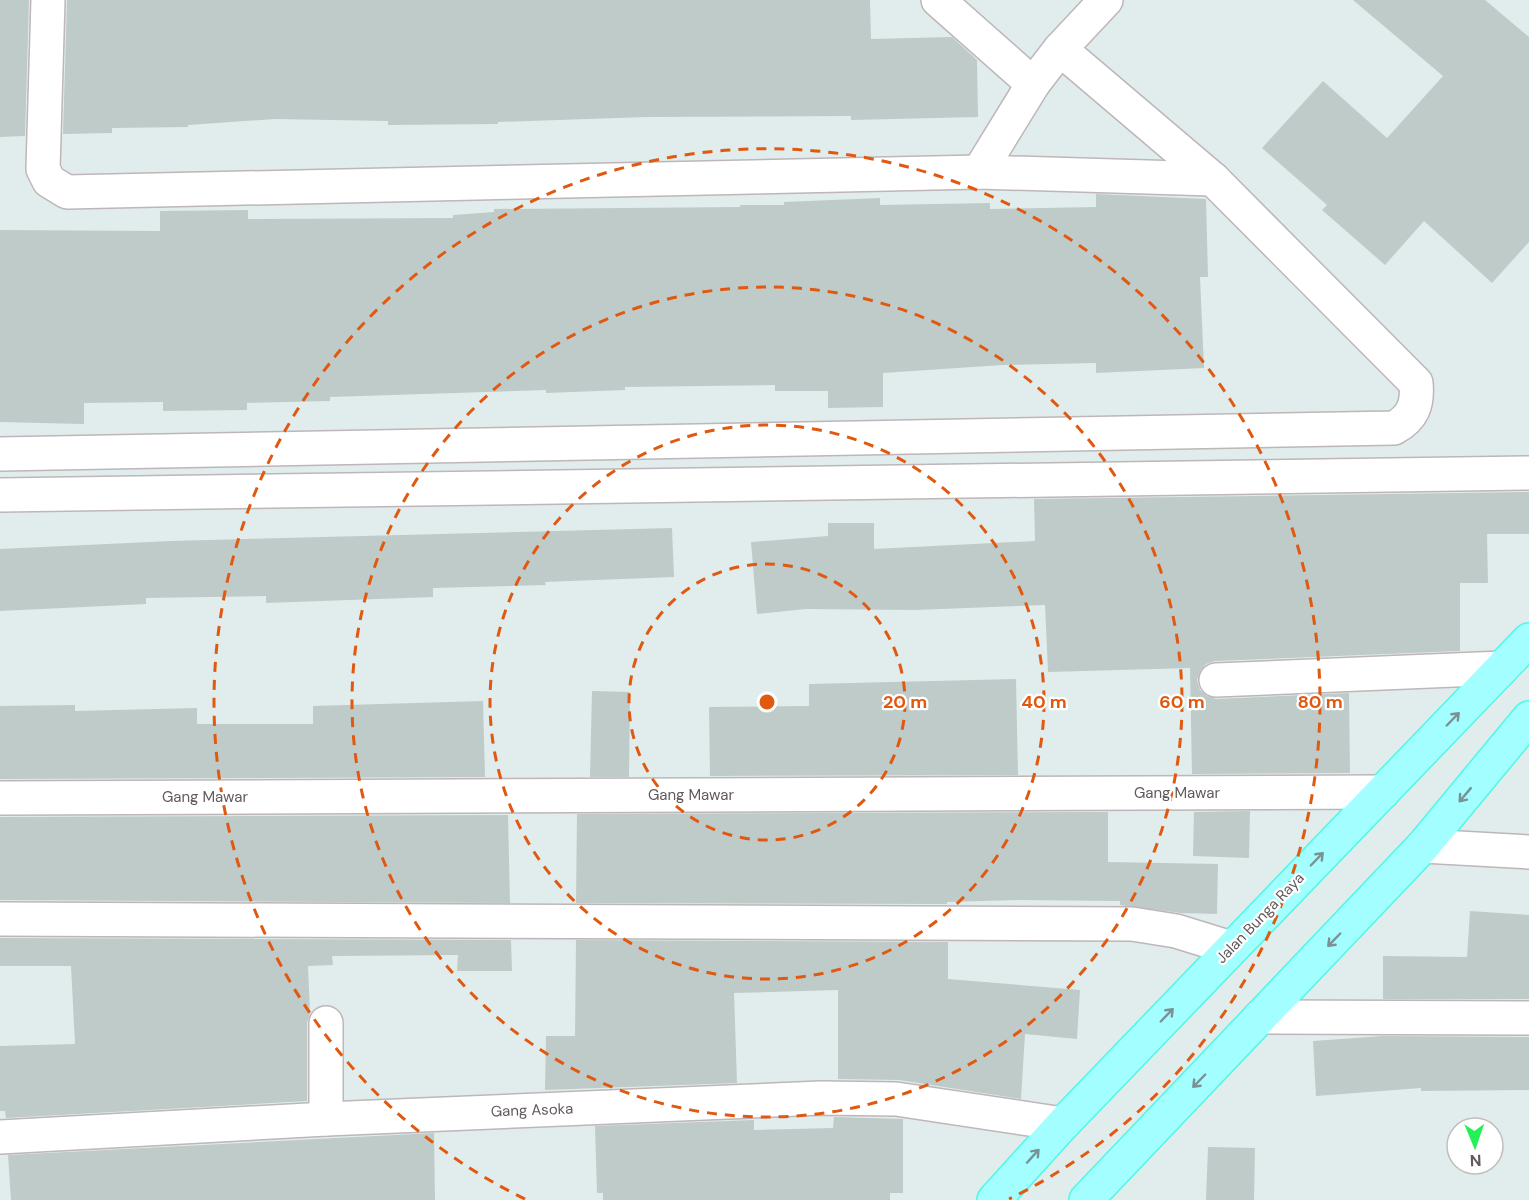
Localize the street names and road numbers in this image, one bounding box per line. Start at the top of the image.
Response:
street label: Gang Mawar [1134,783,1220,803]
street label: Gang Mawar [648,785,734,805]
street label: Gang Mawar [162,787,248,807]
street label: Jalan Bunga Raya [1211,868,1309,968]
street label: Gang Asoka [490,1099,574,1121]

